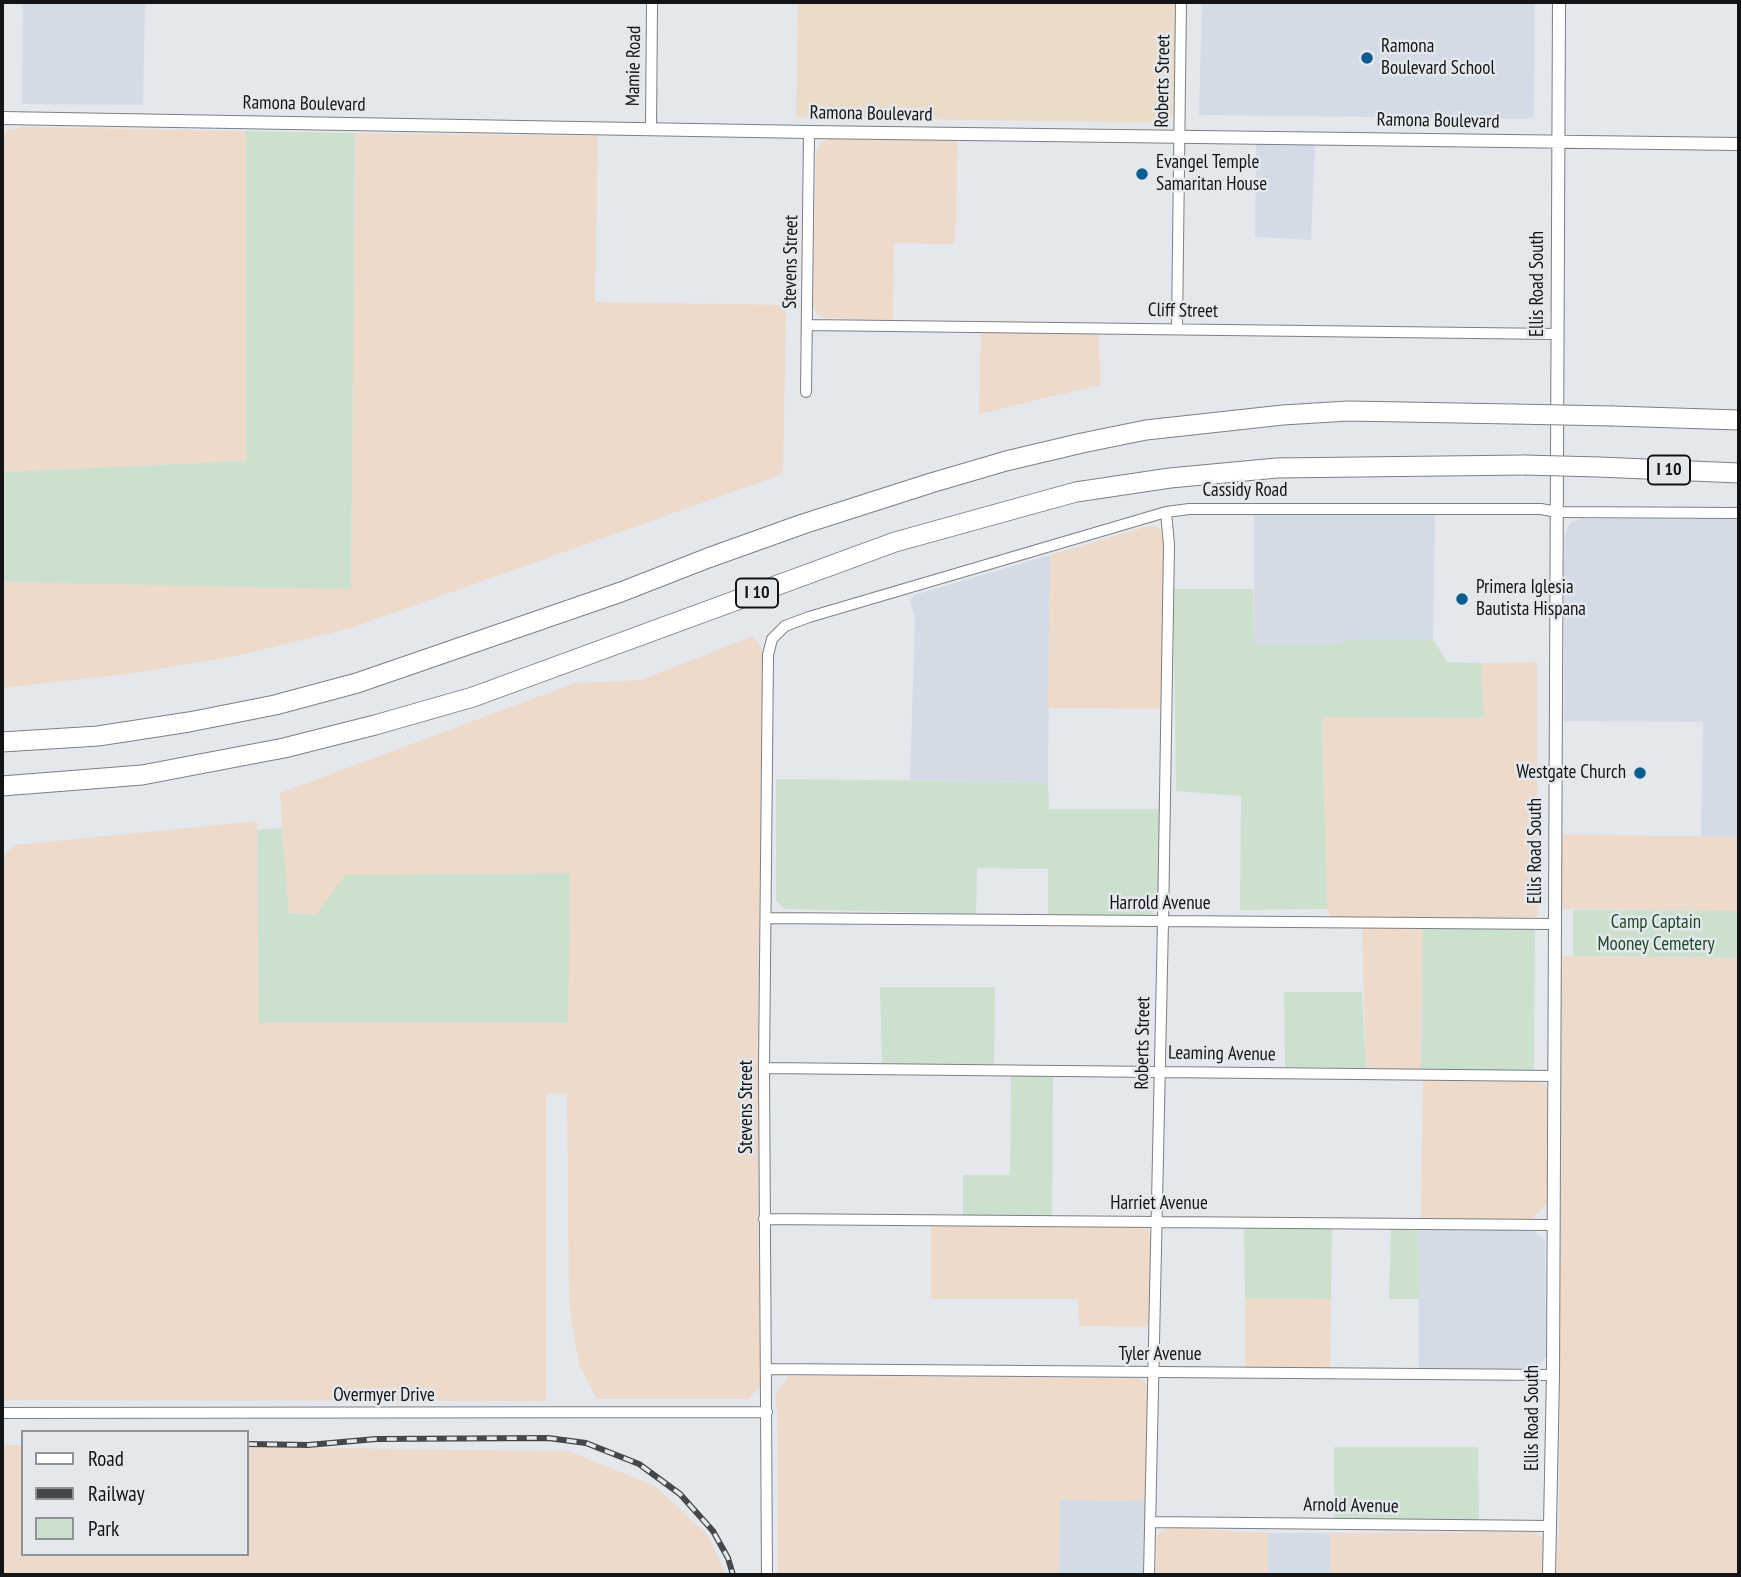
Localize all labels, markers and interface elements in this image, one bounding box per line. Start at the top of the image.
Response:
street label: Mamie Road [622,26,646,106]
street label: Roberts Street [1151,34,1175,128]
place label: Ramona Boulevard School [1381,36,1495,80]
marker: Ramona Boulevard School [1359,50,1375,66]
street label: Ramona Boulevard [242,92,366,116]
street label: Ramona Boulevard [809,102,933,126]
street label: Ramona Boulevard [1376,109,1500,133]
place label: Evangel Temple Samaritan House [1156,152,1267,196]
marker: Evangel Temple Samaritan House [1134,166,1150,182]
street label: Stevens Street [779,215,803,309]
street label: Ellis Road South [1527,231,1549,337]
street label: Cliff Street [1148,299,1218,323]
road number: I 10 [1648,456,1690,484]
street label: Cassidy Road [1203,480,1287,502]
place label: Primera Iglesia Bautista Hispana [1476,577,1586,621]
road number: I 10 [736,578,778,608]
marker: Primera Iglesia Bautista Hispana [1454,591,1470,607]
place label: Westgate Church [1516,762,1626,784]
marker: Westgate Church [1632,765,1648,781]
street label: Ellis Road South [1525,798,1547,904]
street label: Harrold Avenue [1109,893,1211,915]
park label: Camp Captain Mooney Cemetery [1597,912,1715,956]
street label: Roberts Street [1131,996,1155,1090]
street label: Leaming Avenue [1168,1042,1276,1066]
street label: Stevens Street [736,1060,758,1154]
street label: Harriet Avenue [1110,1193,1208,1215]
street label: Tyler Avenue [1118,1344,1202,1366]
street label: Ellis Road South [1522,1365,1544,1471]
street label: Overmyer Drive [333,1385,435,1407]
legend [21,1430,248,1556]
text: Road [88,1445,124,1472]
text: Railway [88,1480,145,1507]
street label: Arnold Avenue [1303,1494,1399,1518]
text: Park [88,1515,119,1542]

